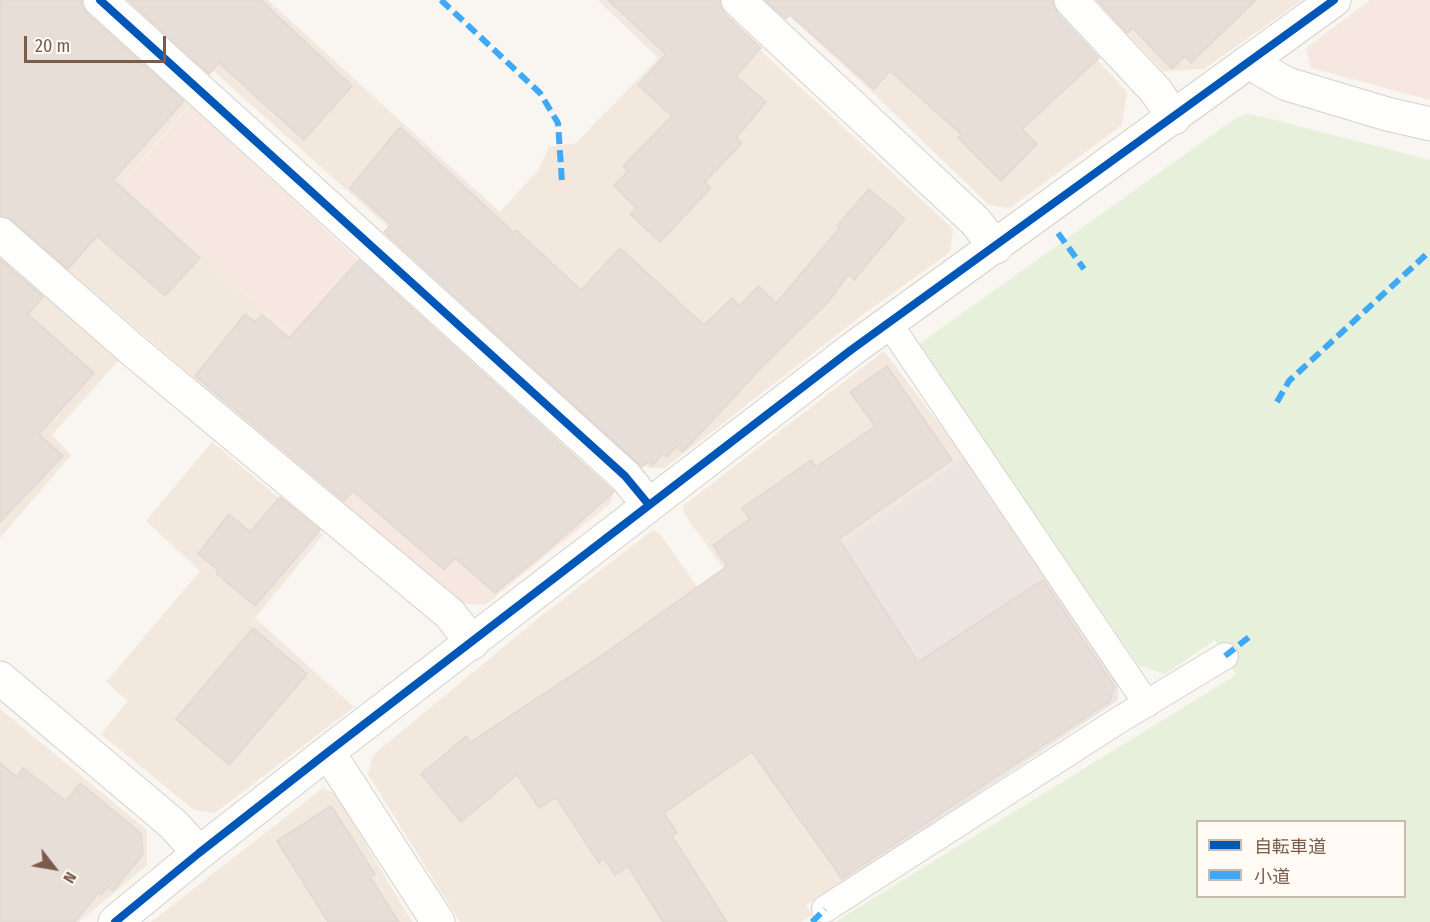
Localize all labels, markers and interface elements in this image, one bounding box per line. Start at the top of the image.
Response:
scale bar [27,24,170,62]
text: 20 m [35,35,70,57]
legend [1196,820,1406,898]
text: 自転車道 [1254,836,1326,858]
north arrow [24,838,84,898]
text: 小道 [1254,866,1290,888]
text: N [59,869,80,887]

